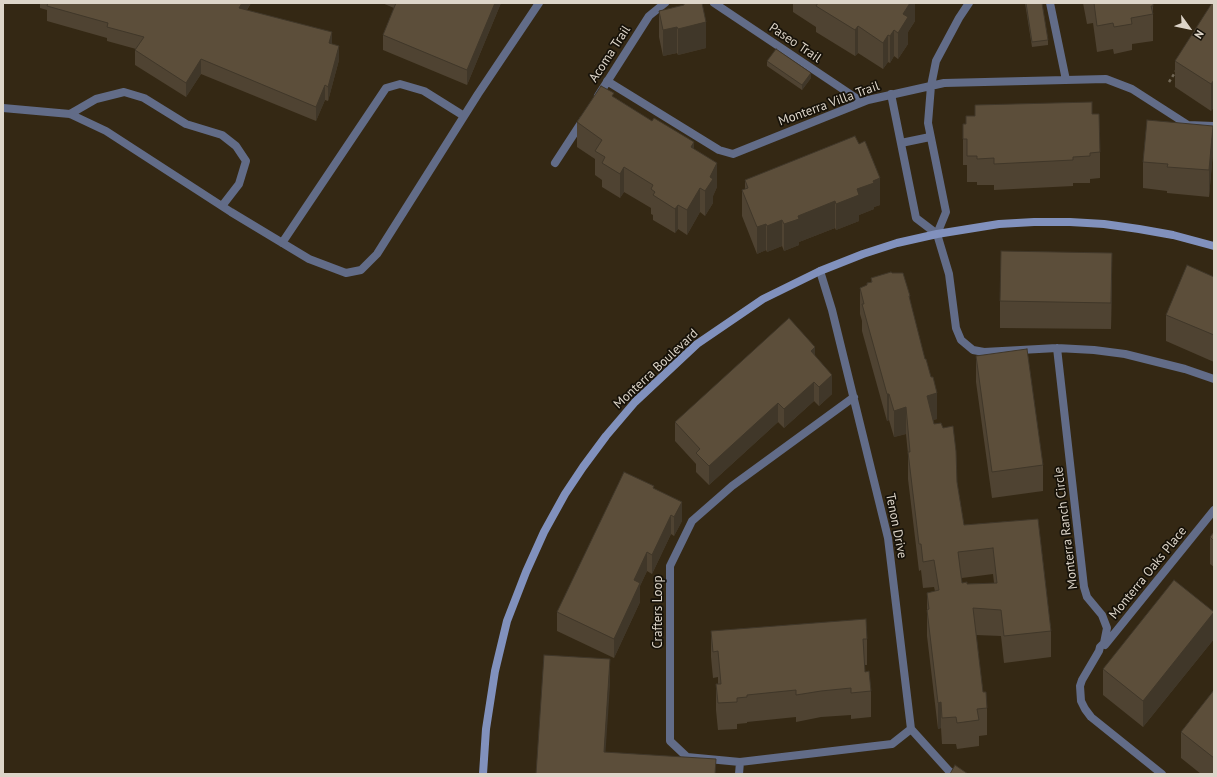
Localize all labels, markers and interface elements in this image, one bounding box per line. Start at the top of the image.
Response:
north arrow [1169,8,1209,48]
street label: Paseo Trail [766,20,824,66]
street label: Acoma Trail [586,23,634,85]
text: N [1191,28,1207,41]
street label: Monterra Villa Trail [776,78,882,130]
street label: Monterra Boulevard [611,326,701,412]
street label: Monterra Ranch Circle [1051,466,1081,590]
street label: Tenon Drive [882,492,910,560]
street label: Monterra Oaks Place [1106,524,1190,622]
street label: Crafters Loop [650,575,666,649]

